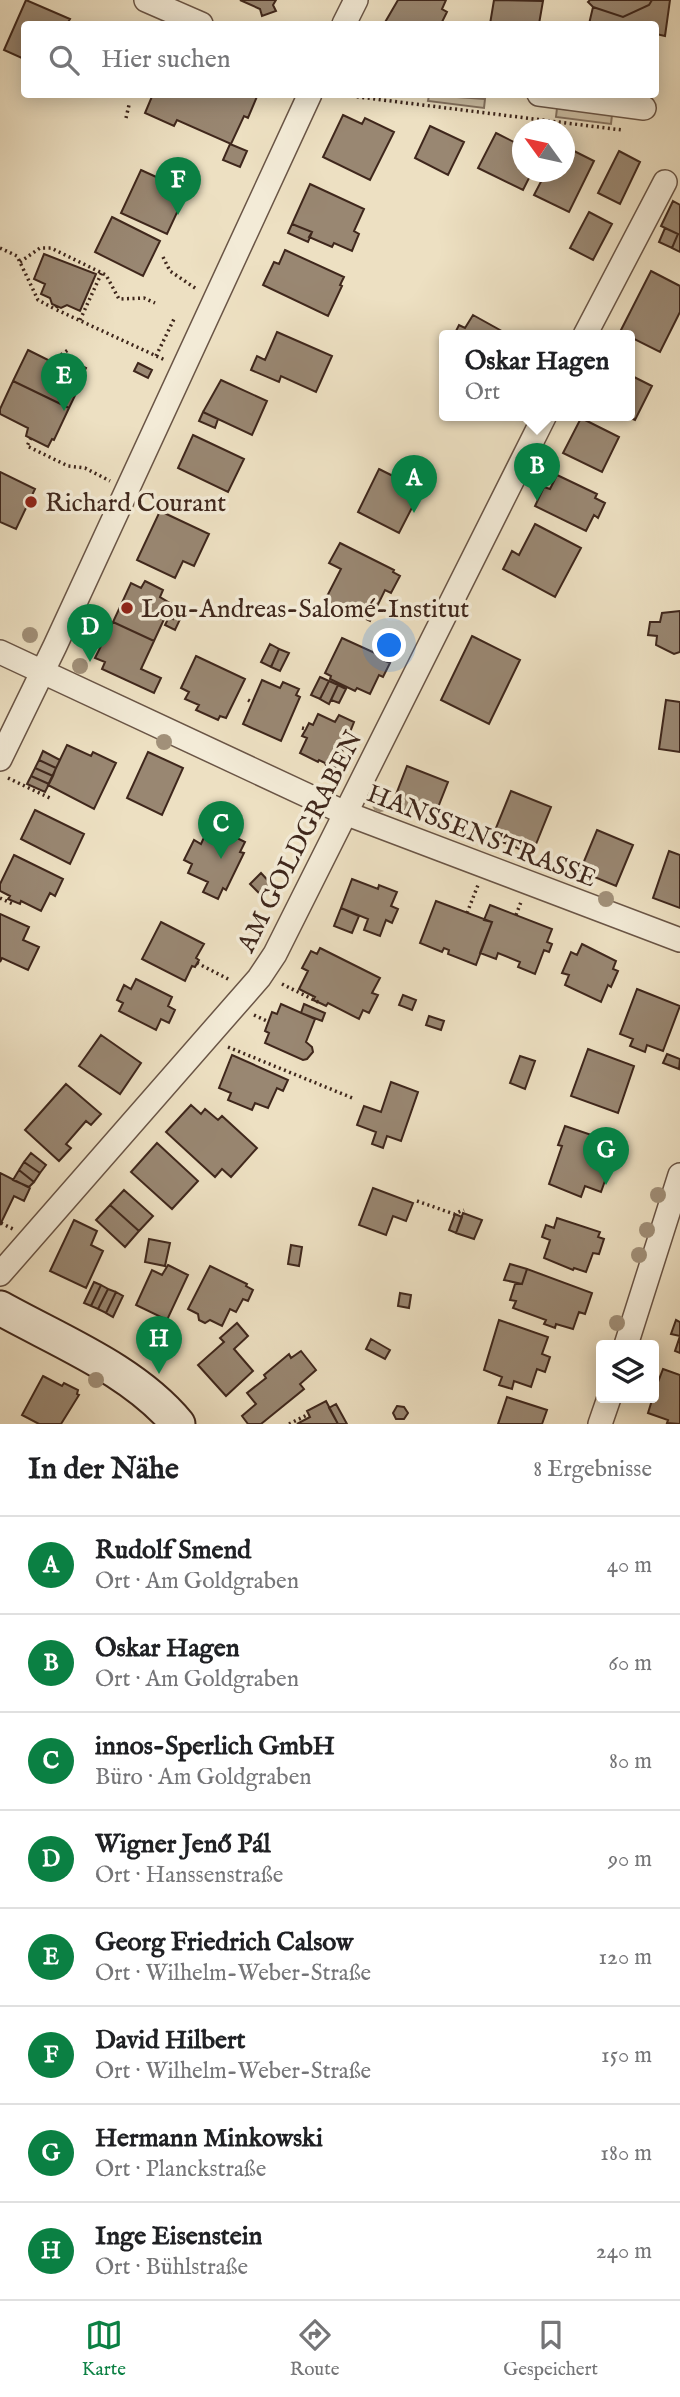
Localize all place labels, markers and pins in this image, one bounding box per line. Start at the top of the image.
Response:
pin: F [155,157,201,215]
pin: E [41,353,87,411]
pin: B [514,443,560,501]
pin: A [391,455,437,513]
place label: Richard Courant [45,487,226,520]
marker: Richard Courant [23,494,39,510]
place label: Lou-Andreas-Salomé-Institut [141,593,469,626]
marker: Lou-Andreas-Salomé-Institut [119,600,135,616]
pin: D [67,604,113,662]
pin: C [198,801,244,859]
pin: G [583,1127,629,1185]
pin: H [136,1316,182,1374]

